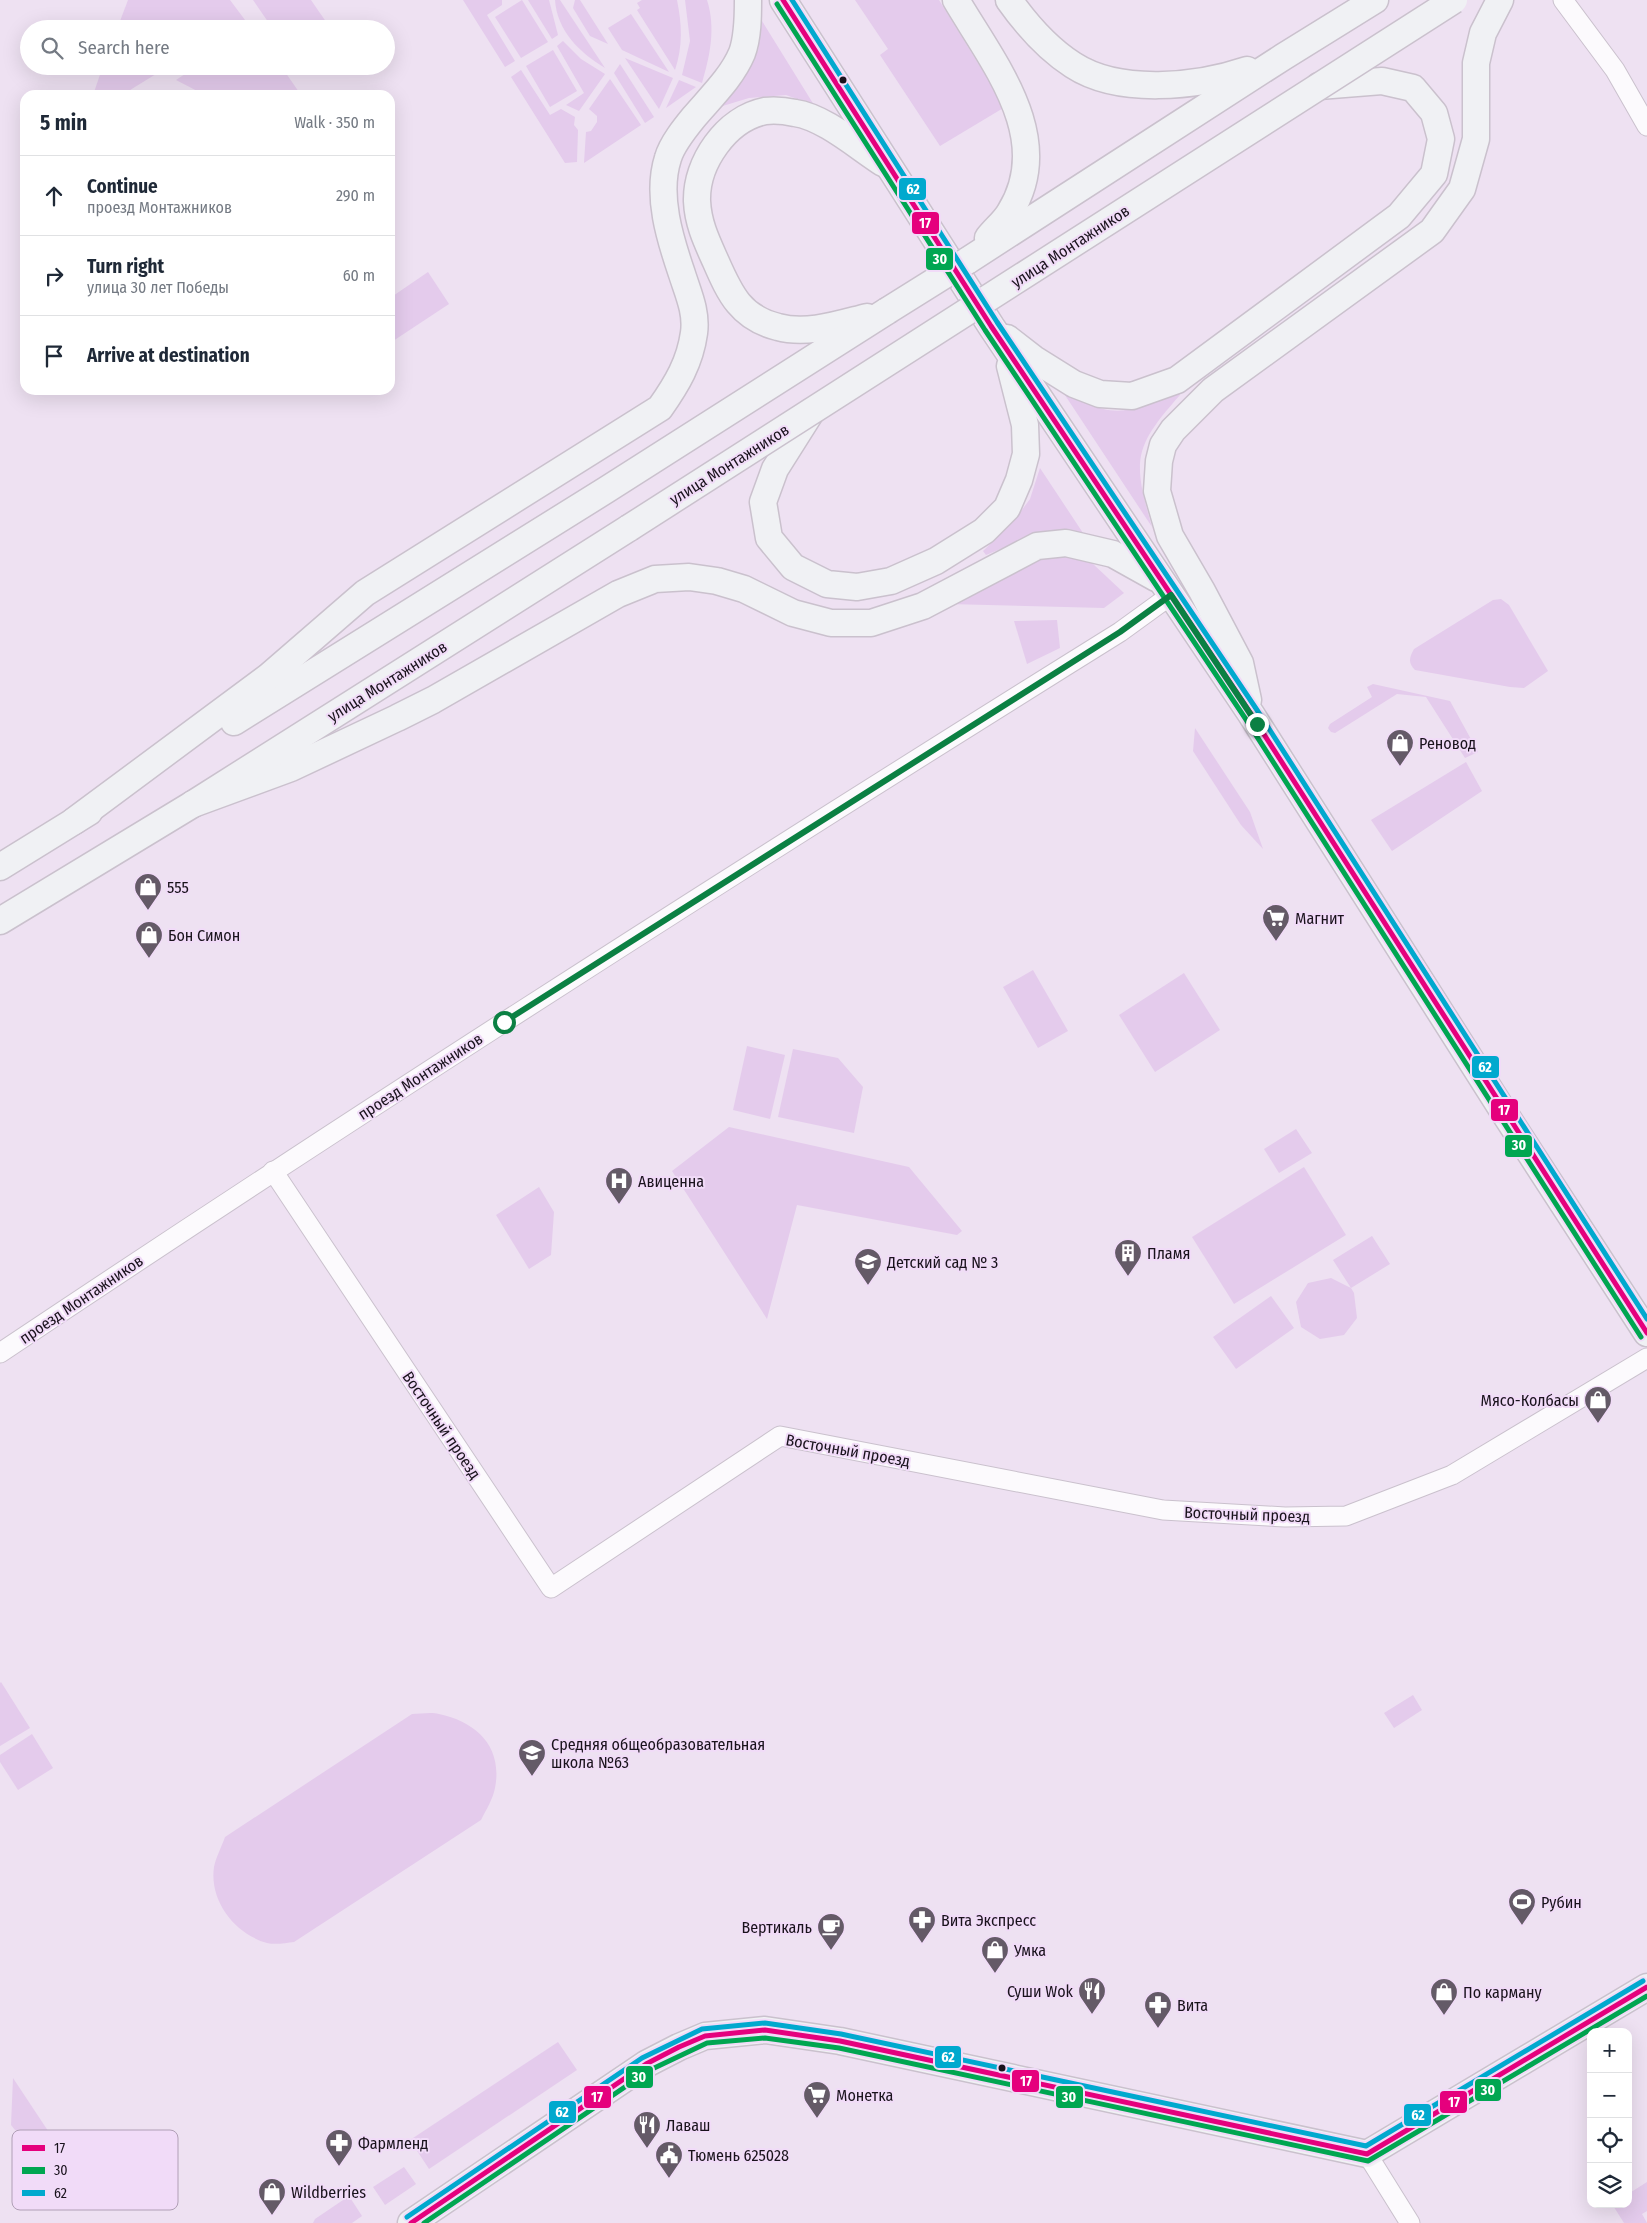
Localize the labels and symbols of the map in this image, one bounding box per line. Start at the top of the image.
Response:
unlabelled marker [838,75,848,85]
line badge: 62 [898,177,927,201]
text: 62 [906,181,920,198]
street label: улица Монтажников [1008,201,1133,292]
line badge: 17 [911,211,940,235]
text: 17 [919,215,931,232]
line badge: 30 [925,247,954,271]
text: 30 [932,251,947,268]
street label: улица Монтажников [666,420,792,509]
street label: улица Монтажников [324,637,450,726]
route end [1246,713,1269,736]
shop icon: Реновод [1385,728,1415,767]
place label: Реновод [1419,734,1476,753]
shop icon: 555 [133,872,163,911]
place label: 555 [167,878,189,897]
supermarket icon: Магнит [1261,903,1291,942]
place label: Магнит [1295,909,1345,928]
shop icon: Бон Симон [134,920,164,959]
place label: Бон Симон [168,926,240,945]
route start [493,1011,516,1034]
street label: проезд Монтажников [354,1029,486,1124]
line badge: 62 [1471,1055,1500,1079]
text: 62 [1478,1059,1492,1076]
line badge: 17 [1490,1098,1519,1122]
text: 17 [1498,1102,1510,1119]
line badge: 30 [1504,1134,1533,1158]
text: 30 [1511,1137,1526,1154]
hospital icon: Авиценна [604,1166,634,1205]
place label: Авиценна [638,1172,704,1191]
building icon: Пламя [1113,1238,1143,1277]
place label: Пламя [1147,1244,1190,1263]
school or university icon: Детский сад № 3 [853,1247,883,1286]
street label: проезд Монтажников [16,1251,147,1348]
place label: Детский сад № 3 [886,1253,998,1272]
street label: Восточный проезд [399,1368,485,1483]
shop icon: Мясо-Колбасы [1583,1385,1613,1424]
place label: Мясо-Колбасы [1481,1391,1579,1410]
street label: Восточный проезд [784,1430,912,1471]
street label: Восточный проезд [1184,1503,1310,1526]
place label: Средняя общеобразовательная школа №63 [551,1735,765,1772]
school or university icon: Средняя общеобразовательная школа №63 [517,1738,547,1777]
sports icon: Рубин [1507,1887,1537,1926]
place label: Рубин [1541,1893,1582,1912]
pharmacy icon: Вита Экспресс [907,1905,937,1944]
place label: Вита Экспресс [941,1911,1036,1930]
cafe icon: Вертикаль [816,1912,846,1951]
place label: Вертикаль [741,1918,812,1937]
shop icon: Умка [980,1935,1010,1974]
place label: Умка [1013,1941,1046,1960]
restaurant icon: Суши Wok [1077,1976,1107,2015]
shop icon: По карману [1429,1977,1459,2016]
place label: Суши Wok [1007,1982,1074,2001]
place label: По карману [1463,1983,1543,2002]
pharmacy icon: Вита [1143,1990,1173,2029]
place label: Вита [1177,1996,1208,2015]
line badge: 62 [934,2045,962,2069]
text: 62 [941,2049,955,2066]
unlabelled marker [997,2063,1007,2073]
line badge: 30 [625,2065,654,2089]
text: 30 [631,2069,646,2086]
line badge: 17 [1011,2069,1040,2093]
text: 17 [1020,2073,1032,2090]
line badge: 30 [1474,2078,1502,2102]
supermarket icon: Монетка [802,2080,832,2119]
text: 30 [1480,2082,1495,2099]
line badge: 17 [583,2085,612,2109]
line badge: 30 [1055,2085,1084,2109]
place label: Монетка [836,2086,894,2105]
text: 17 [591,2089,603,2106]
text: 30 [1061,2089,1076,2106]
line badge: 17 [1439,2090,1468,2114]
text: 17 [1448,2094,1460,2111]
line badge: 62 [548,2100,577,2124]
line badge: 62 [1403,2103,1432,2127]
text: 62 [555,2104,569,2121]
text: 62 [1411,2107,1425,2124]
restaurant icon: Лаваш [632,2110,662,2149]
place label: Лаваш [666,2116,710,2135]
pharmacy icon: Фармленд [324,2128,354,2167]
legend [12,2130,178,2210]
place label: Фармленд [358,2134,428,2153]
text: 17 [54,2140,65,2157]
public building icon: Тюмень 625028 [654,2140,684,2179]
place label: Тюмень 625028 [688,2146,789,2165]
text: 30 [54,2162,68,2179]
shop icon: Wildberries [257,2177,287,2216]
place label: Wildberries [291,2183,366,2202]
text: 62 [54,2185,67,2202]

